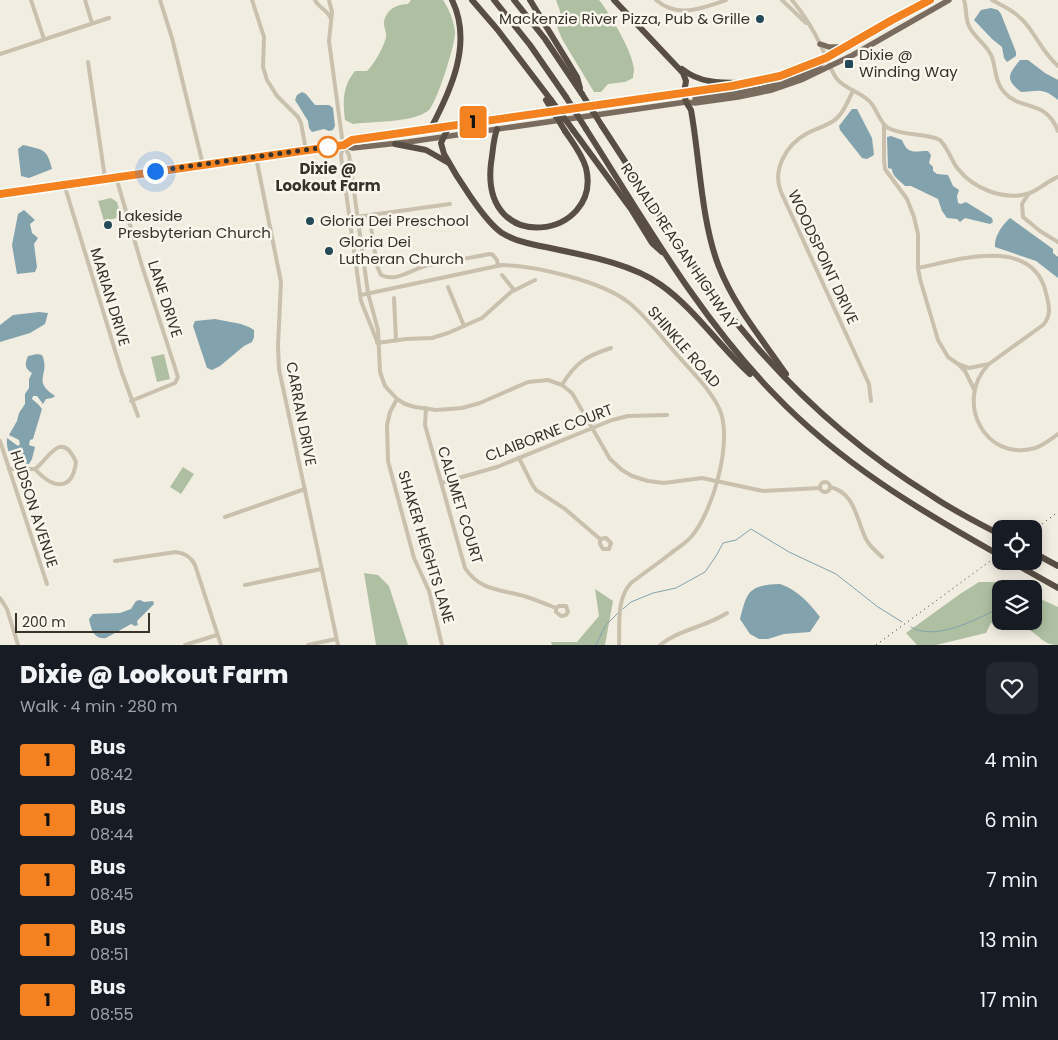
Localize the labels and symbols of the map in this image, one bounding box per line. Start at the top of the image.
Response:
place label: Mackenzie River Pizza, Pub & Grille [499,8,750,29]
marker: Mackenzie River Pizza, Pub & Grille [754,13,766,25]
place label: Dixie @ Winding Way [859,44,958,82]
marker: Dixie @ Winding Way [843,58,855,70]
line badge: 1 [457,106,489,138]
marker: Dixie @ Lookout Farm [317,136,339,158]
place label: Dixie @ Lookout Farm [275,158,381,196]
your location [143,159,168,184]
street label: RONALD REAGAN HIGHWAY [616,159,743,333]
street label: WOODSPOINT DRIVE [783,186,864,327]
place label: Lakeside Presbyterian Church [118,205,271,243]
place label: Gloria Dei Preschool [320,210,469,231]
marker: Gloria Dei Preschool [304,215,316,227]
marker: Lakeside Presbyterian Church [102,219,114,231]
place label: Gloria Dei Lutheran Church [339,231,464,269]
street label: MARIAN DRIVE [86,245,135,349]
marker: Gloria Dei Lutheran Church [323,245,335,257]
street label: LANE DRIVE [143,258,188,340]
street label: SHINKLE ROAD [643,301,726,392]
street label: CARRAN DRIVE [281,360,322,468]
street label: CLAIBORNE COURT [482,399,616,467]
street label: CALUMET COURT [433,444,488,566]
street label: HUDSON AVENUE [6,447,63,570]
street label: SHAKER HEIGHTS LANE [393,468,460,626]
scale bar [15,610,150,633]

